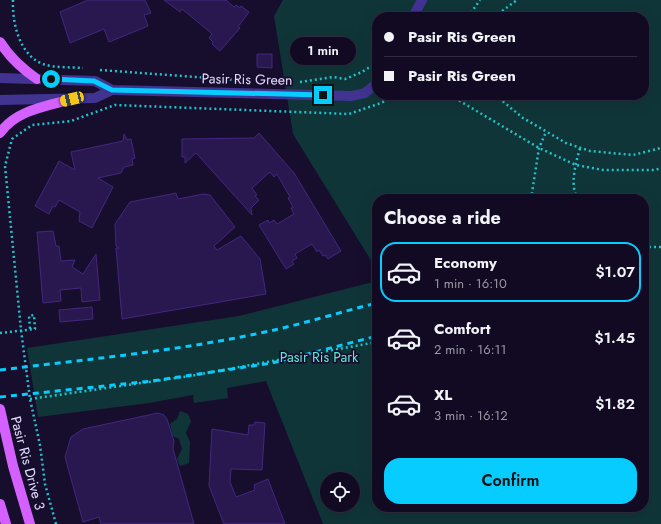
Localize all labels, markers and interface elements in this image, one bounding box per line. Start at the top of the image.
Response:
text: Pasir Ris Green [408,26,516,48]
callout: 1 min [290,37,356,65]
text: 1 min [307,41,339,60]
text: Pasir Ris Green [408,65,516,87]
street label: Pasir Ris Green [201,68,293,90]
route start [42,70,60,88]
route end [314,86,332,104]
car [59,90,85,108]
text: Choose a ride [384,205,501,231]
text: Economy [434,252,497,274]
icon: car [386,254,422,290]
text: $1.07 [595,261,635,283]
text: 1 min · 16:10 [434,274,507,293]
text: Comfort [434,318,491,340]
icon: car [386,320,422,356]
text: $1.45 [595,327,635,349]
text: 2 min · 16:11 [434,340,506,359]
park label: Pasir Ris Park [280,347,359,367]
text: XL [434,384,452,406]
icon: car [386,386,422,422]
text: $1.82 [595,393,635,415]
text: 3 min · 16:12 [434,406,508,425]
street label: Pasir Ris Drive 3 [6,414,50,513]
button: Confirm [384,458,637,504]
map controls [320,472,360,512]
button: locate [320,472,360,512]

